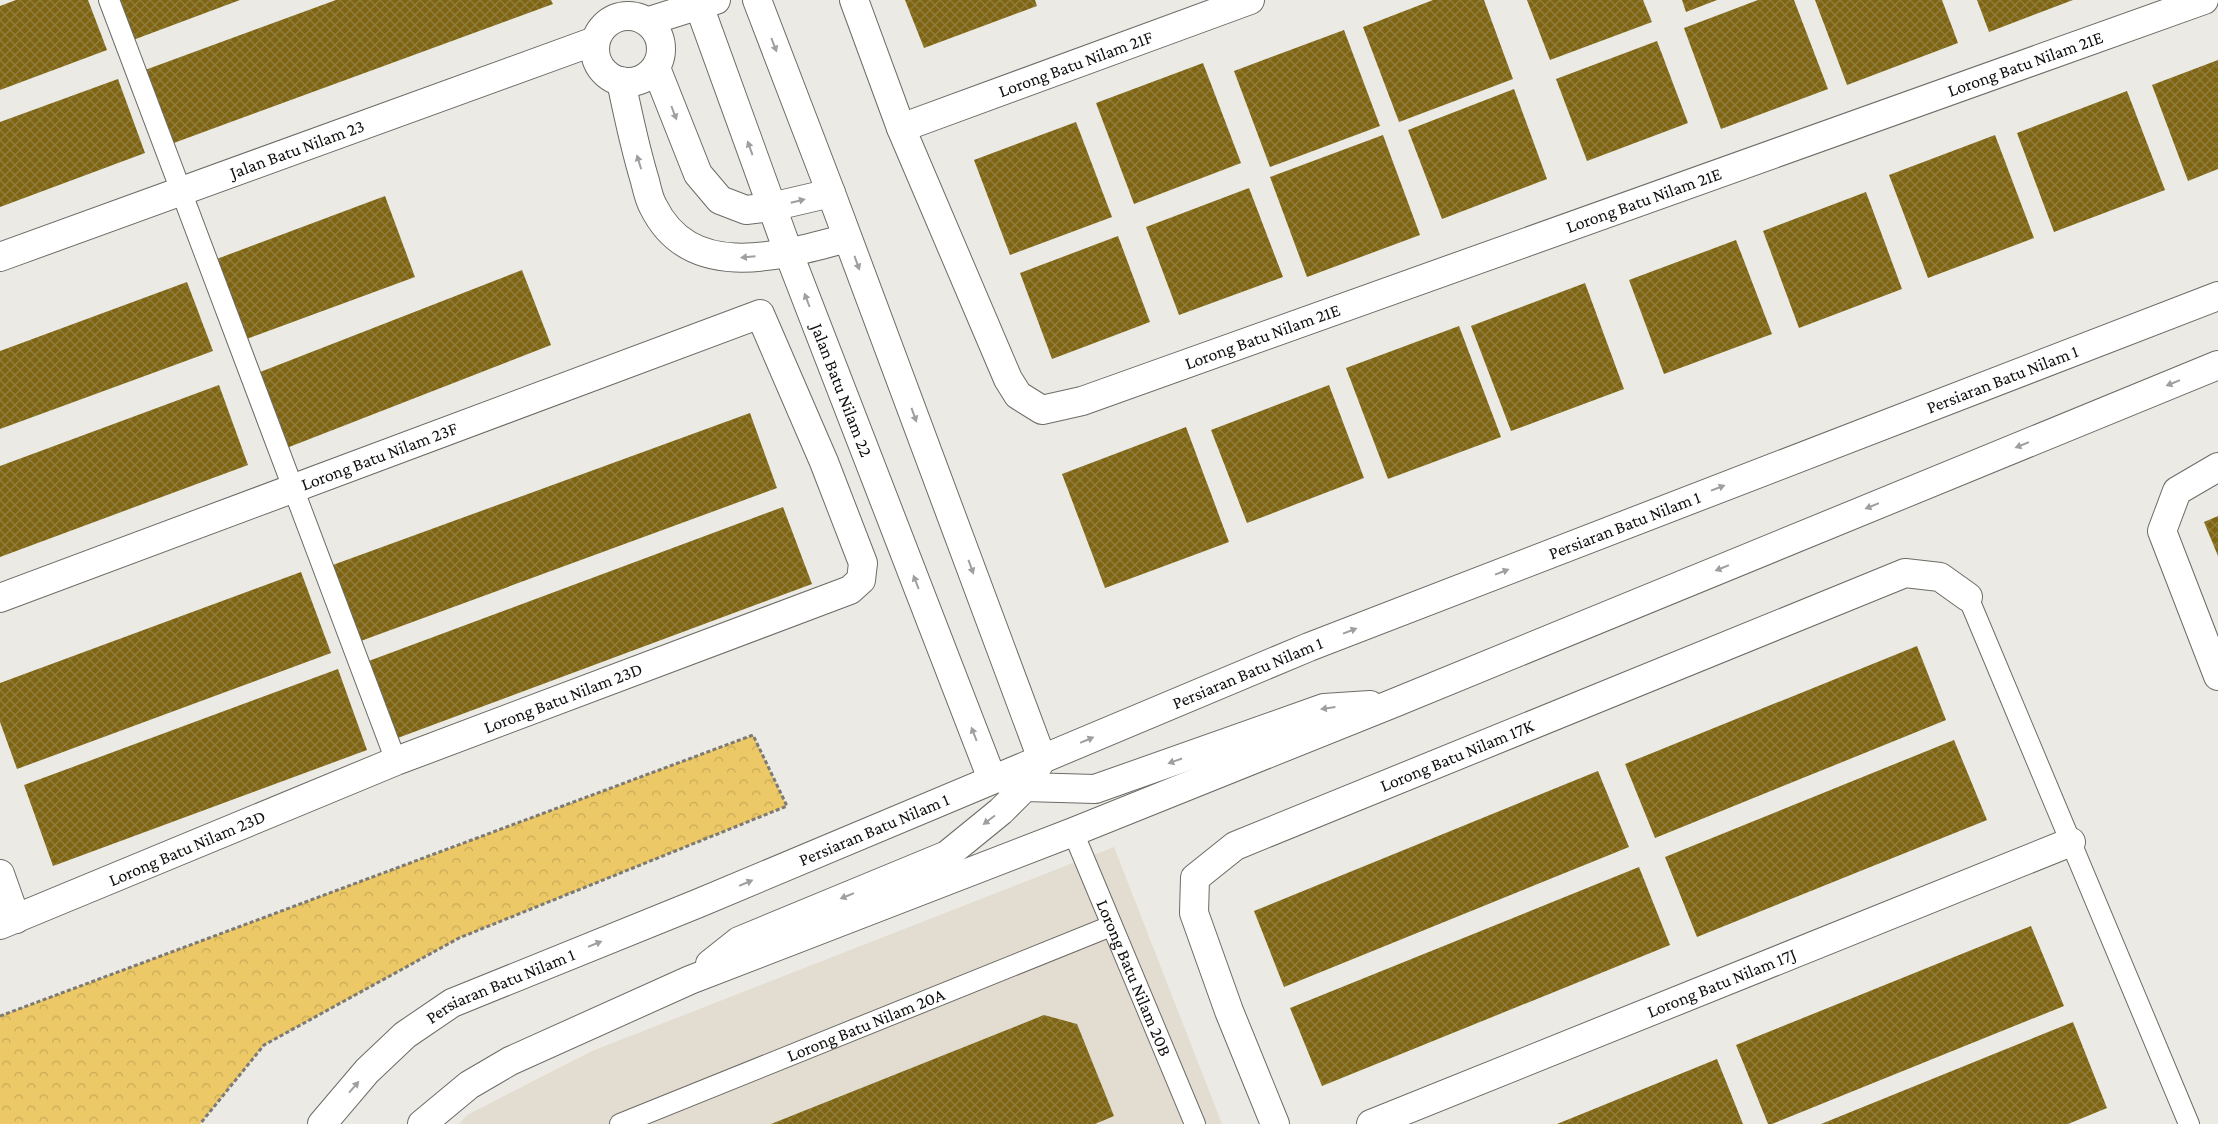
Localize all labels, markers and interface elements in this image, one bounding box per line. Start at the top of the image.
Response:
street label: Lorong Batu Nilam 21F [996,27,1156,101]
street label: Lorong Batu Nilam 21E [1945,27,2106,101]
one-way arrow [771,38,778,53]
one-way arrow [671,106,679,120]
street label: Jalan Batu Nilam 23 [225,116,367,183]
one-way arrow [746,140,753,155]
one-way arrow [634,154,642,169]
street label: Lorong Batu Nilam 21E [1563,163,1724,237]
one-way arrow [790,197,805,205]
one-way arrow [740,253,756,261]
one-way arrow [853,256,861,271]
one-way arrow [802,293,810,307]
street label: Lorong Batu Nilam 21E [1182,299,1343,373]
street label: Jalan Batu Nilam 22 [806,319,876,460]
street label: Persiaran Batu Nilam 1 [1924,341,2081,418]
one-way arrow [2166,379,2180,387]
one-way arrow [910,408,918,423]
street label: Lorong Batu Nilam 23F [298,418,460,495]
one-way arrow [2015,441,2029,449]
one-way arrow [1711,484,1726,491]
street label: Persiaran Batu Nilam 1 [1546,487,1703,563]
one-way arrow [1865,503,1879,511]
one-way arrow [967,560,975,574]
one-way arrow [1715,565,1729,573]
one-way arrow [1494,567,1509,575]
one-way arrow [912,574,920,589]
one-way arrow [1343,626,1357,634]
street label: Persiaran Batu Nilam 1 [1169,633,1325,713]
street label: Lorong Batu Nilam 23D [481,659,645,737]
one-way arrow [1320,704,1336,712]
street label: Lorong Batu Nilam 17K [1377,715,1537,796]
one-way arrow [970,726,977,741]
one-way arrow [1080,736,1095,744]
one-way arrow [1167,757,1182,765]
street label: Persiaran Batu Nilam 1 [796,789,952,870]
street label: Lorong Batu Nilam 23D [106,806,268,890]
one-way arrow [982,815,996,825]
one-way arrow [739,879,754,887]
one-way arrow [839,892,854,900]
street label: Lorong Batu Nilam 20B [1092,897,1176,1059]
one-way arrow [588,940,602,948]
street label: Persiaran Batu Nilam 1 [422,944,578,1028]
street label: Lorong Batu Nilam 17J [1644,944,1799,1022]
street label: Lorong Batu Nilam 20A [784,984,948,1066]
one-way arrow [348,1081,359,1094]

